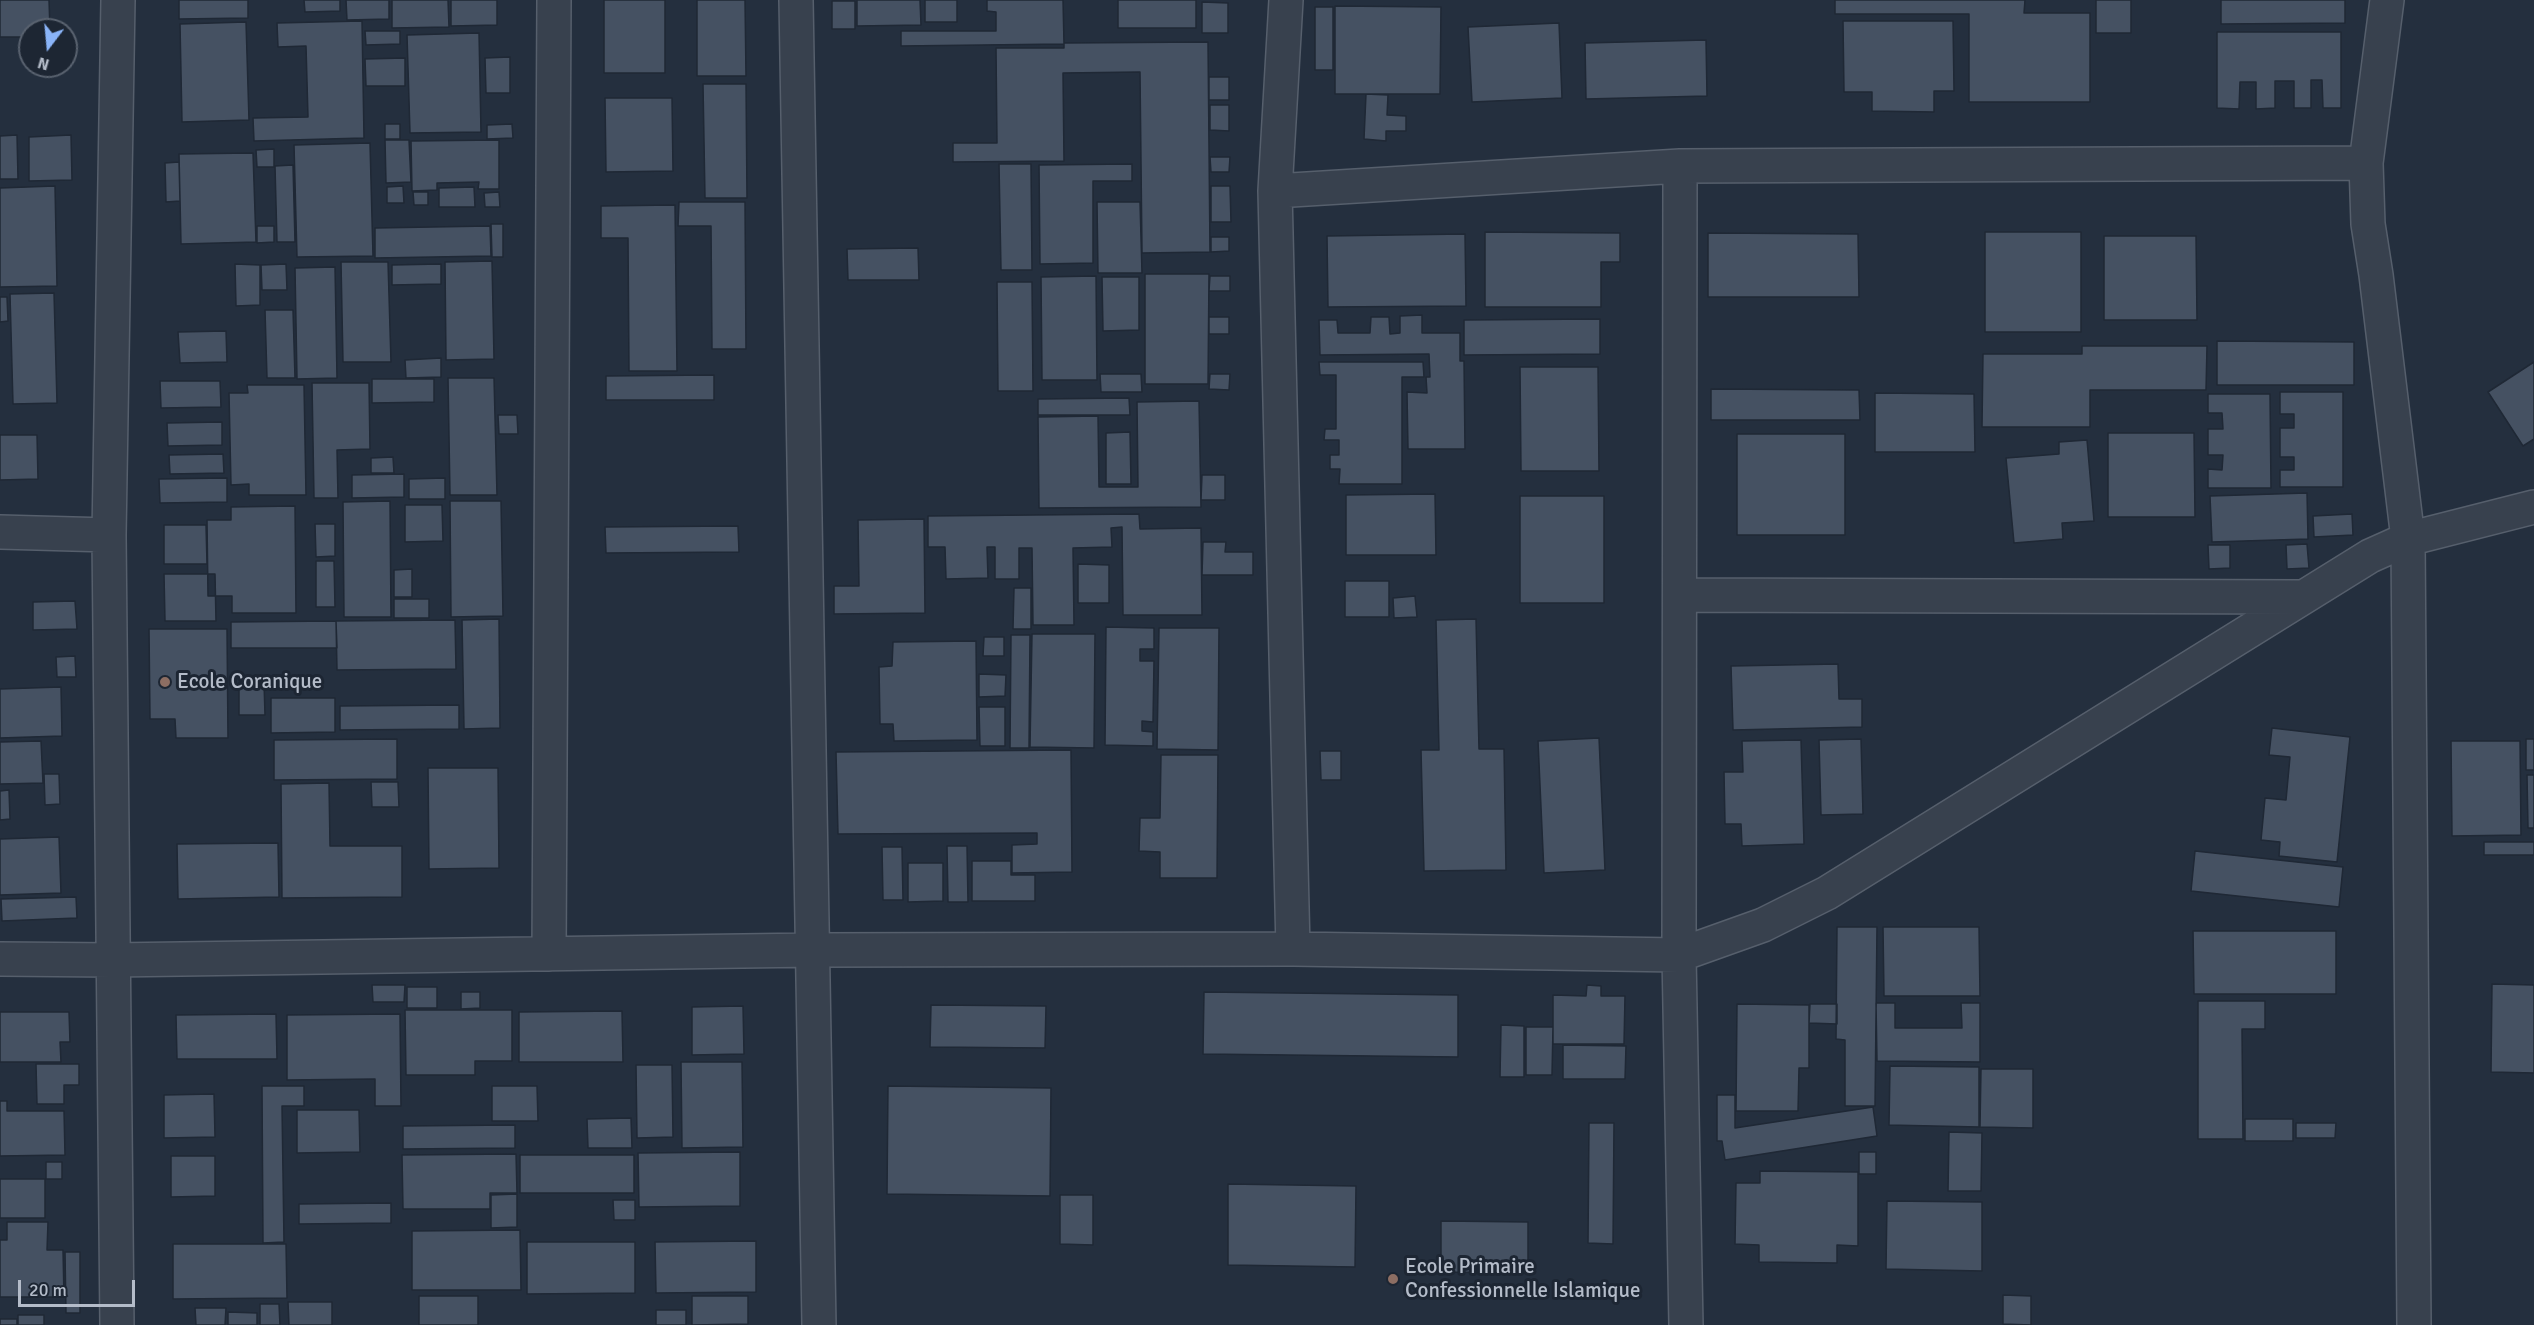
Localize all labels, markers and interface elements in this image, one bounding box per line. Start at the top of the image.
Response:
north arrow [18,18,78,78]
text: N [35,52,52,75]
place label: Ecole Coranique [177,669,322,695]
marker: Ecole Coranique [158,675,172,689]
place label: Ecole Primaire Confessionnelle Islamique [1405,1254,1640,1304]
scale bar [21,1268,138,1306]
marker: Ecole Primaire Confessionnelle Islamique [1386,1272,1400,1286]
text: 20 m [29,1279,67,1301]

